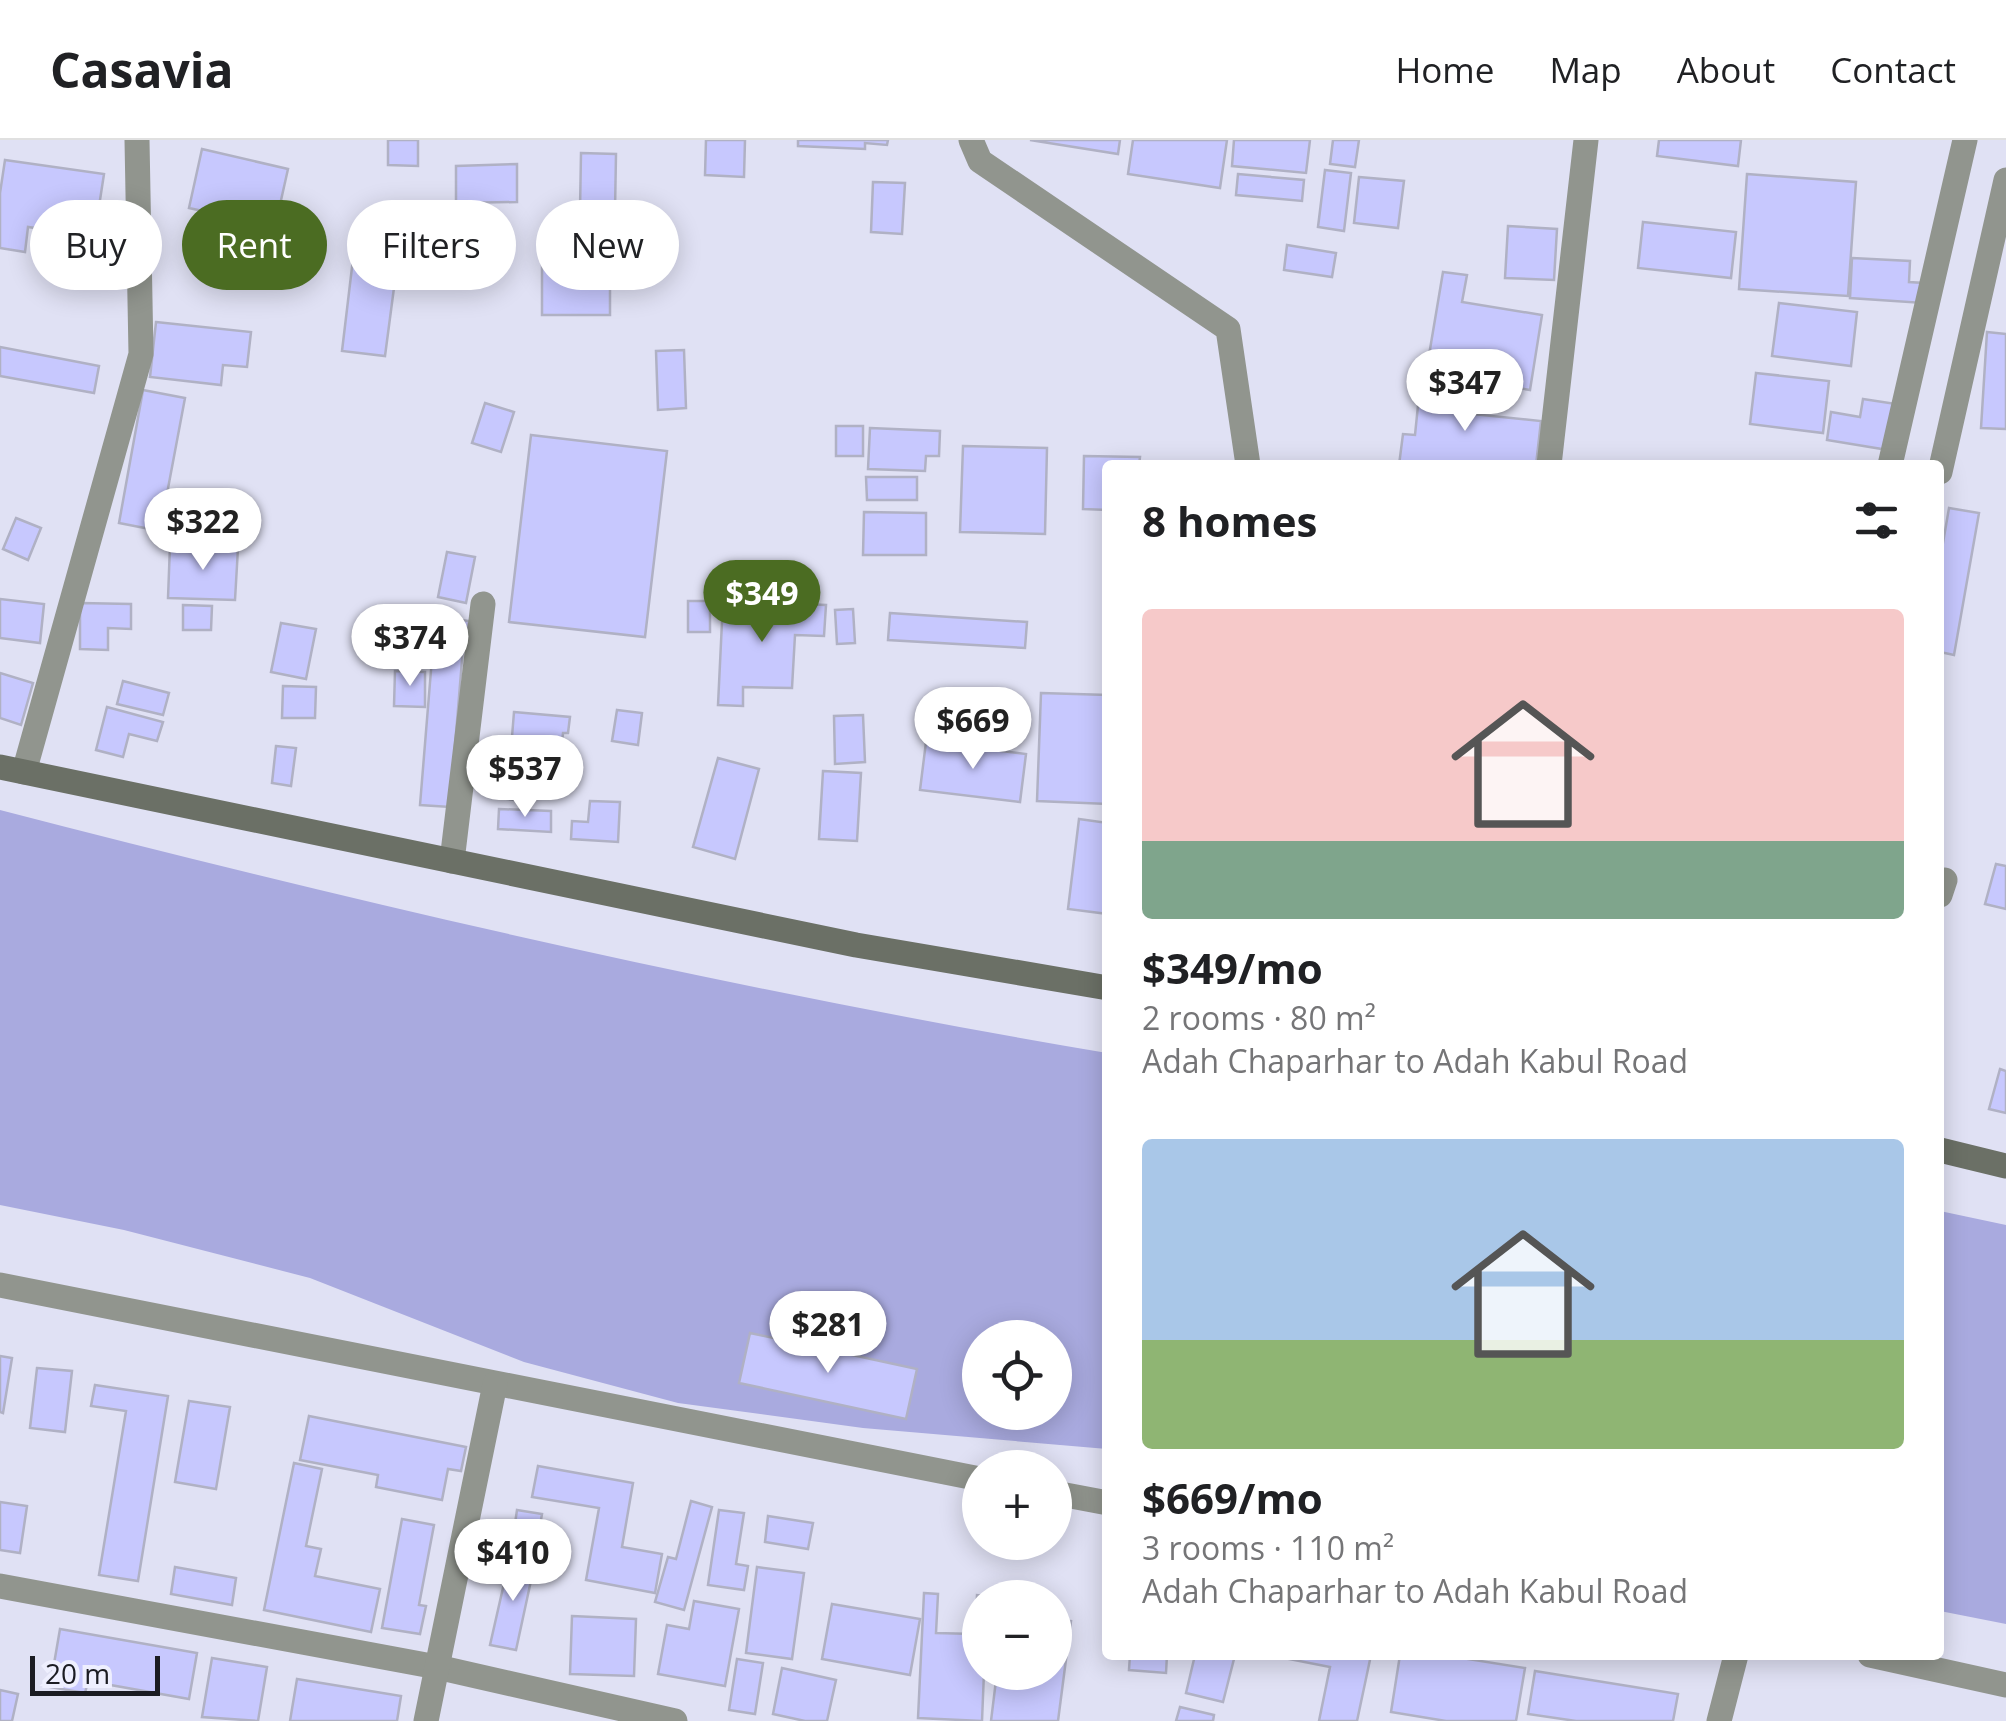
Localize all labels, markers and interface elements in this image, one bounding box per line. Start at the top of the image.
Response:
text: Casavia [50,37,233,102]
text: Home [1395,46,1494,93]
text: Map [1549,46,1622,93]
text: About [1677,46,1775,93]
text: Contact [1830,46,1956,93]
chip: Buy [30,200,162,290]
chip: Rent [182,200,327,290]
chip: Filters [347,200,516,290]
chip: New [536,200,679,290]
pin: $347 [1406,349,1524,434]
text: $347 [1428,360,1502,403]
pin: $322 [144,488,262,573]
text: 8 homes [1142,492,1317,549]
icon: filters [1849,493,1904,548]
text: $322 [166,499,240,542]
pin: $349 [703,560,821,645]
text: $349 [725,571,799,614]
pin: $374 [351,604,469,689]
text: $374 [373,615,447,658]
icon: home [1433,674,1613,854]
pin: $669 [914,687,1032,772]
text: $669 [936,698,1010,741]
pin: $537 [466,735,584,820]
text: $537 [488,746,562,789]
text: $349/mo [1142,939,1323,996]
text: 2 rooms · 80 m² [1142,996,1376,1039]
text: Adah Chaparhar to Adah Kabul Road [1142,1039,1688,1082]
icon: home [1433,1204,1613,1384]
pin: $281 [769,1291,887,1376]
text: $281 [791,1302,865,1345]
map controls [962,1320,1072,1690]
button: locate [962,1320,1072,1430]
button: + [962,1450,1072,1560]
text: $669/mo [1142,1469,1323,1526]
pin: $410 [454,1519,572,1604]
text: 3 rooms · 110 m² [1142,1526,1394,1569]
text: $410 [476,1530,550,1573]
text: Adah Chaparhar to Adah Kabul Road [1142,1569,1688,1612]
button: − [962,1580,1072,1690]
scale bar [30,1651,160,1696]
text: 20 m [45,1654,110,1692]

